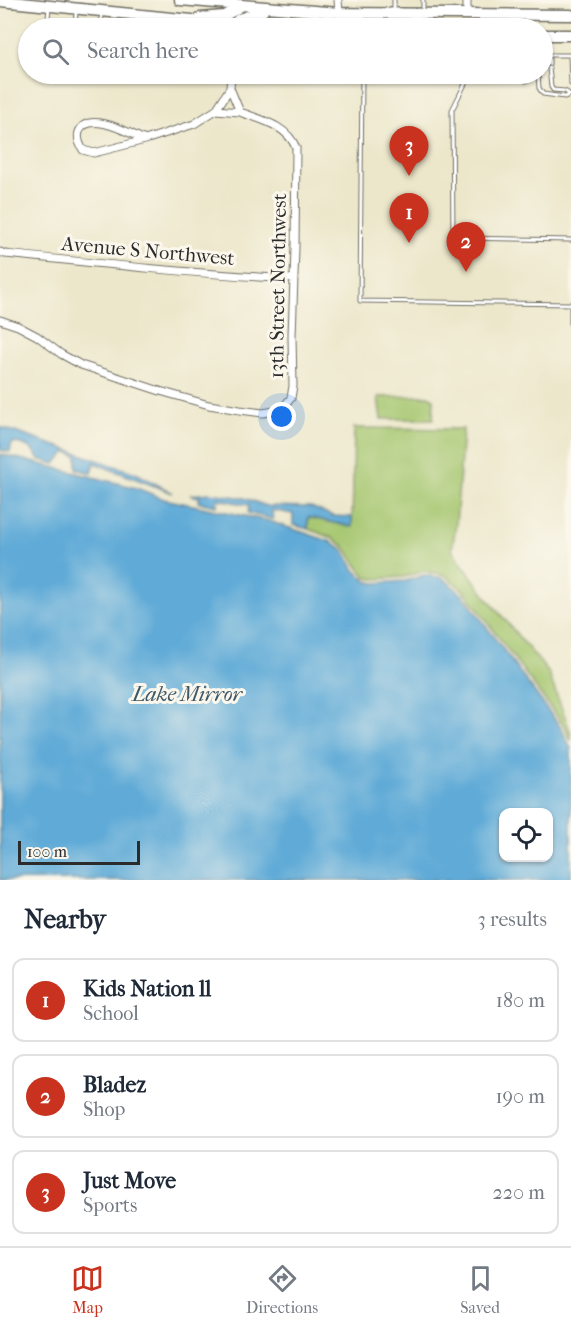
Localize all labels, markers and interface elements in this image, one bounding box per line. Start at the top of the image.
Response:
search box [18,18,553,84]
icon: search [39,35,72,68]
text: Search here [87,38,199,64]
pin: 3 [390,126,428,176]
street label: 13th Street Northwest [265,193,291,379]
pin: 1 [390,194,428,243]
pin: 2 [446,222,486,272]
street label: Avenue S Northwest [59,232,236,270]
your location [267,402,296,431]
water label: Lake Mirror [130,682,243,706]
map controls [499,808,553,862]
button: locate [499,808,553,862]
scale bar [18,838,140,866]
text: 100 m [27,842,67,861]
text: Nearby [24,904,106,935]
text: 3 results [478,908,547,931]
text: Kids Nation ll [83,976,211,1002]
text: 1 [42,989,49,1012]
text: 180 m [496,989,545,1012]
text: School [83,1002,139,1025]
text: Bladez [83,1072,146,1098]
text: 2 [40,1085,51,1108]
text: 190 m [495,1085,545,1108]
text: Shop [83,1098,125,1121]
text: Just Move [83,1168,176,1194]
text: 3 [41,1181,50,1204]
text: 220 m [492,1181,545,1204]
text: Sports [83,1194,137,1217]
tab: Map [71,1262,104,1317]
tab: Directions [246,1262,318,1317]
tab: Saved [460,1262,500,1317]

